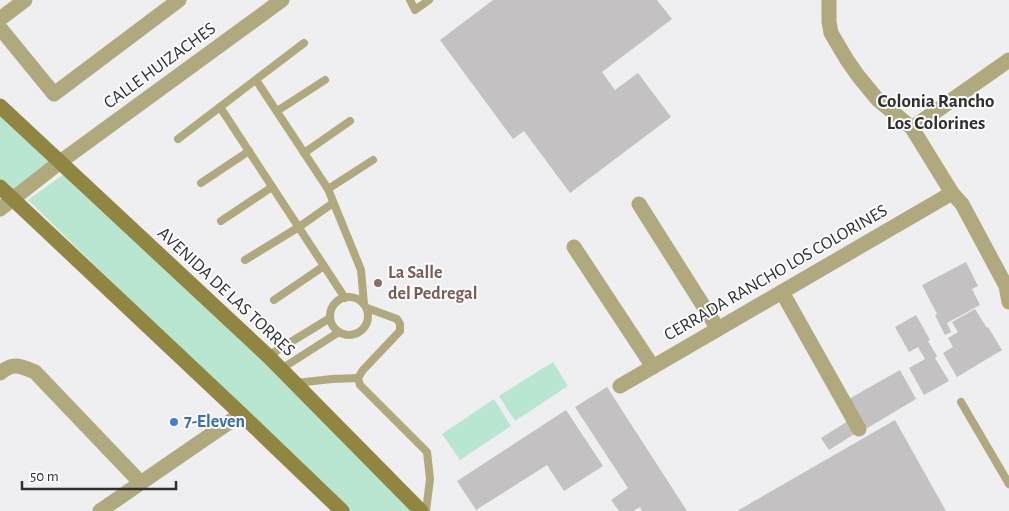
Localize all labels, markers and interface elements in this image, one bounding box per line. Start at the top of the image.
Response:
street label: CALLE HUIZACHES [101,20,219,112]
district label: Colonia Rancho Los Colorines [877,92,995,133]
street label: CERRADA RANCHO LOS COLORINES [661,202,891,344]
street label: AVENIDA DE LAS TORRES [154,224,298,360]
place label: La Salle del Pedregal [388,264,477,303]
marker: La Salle del Pedregal [372,277,384,289]
place label: 7-Eleven [184,413,245,431]
marker: 7-Eleven [168,416,180,428]
scale bar [22,458,176,490]
text: 50 m [30,469,59,484]

